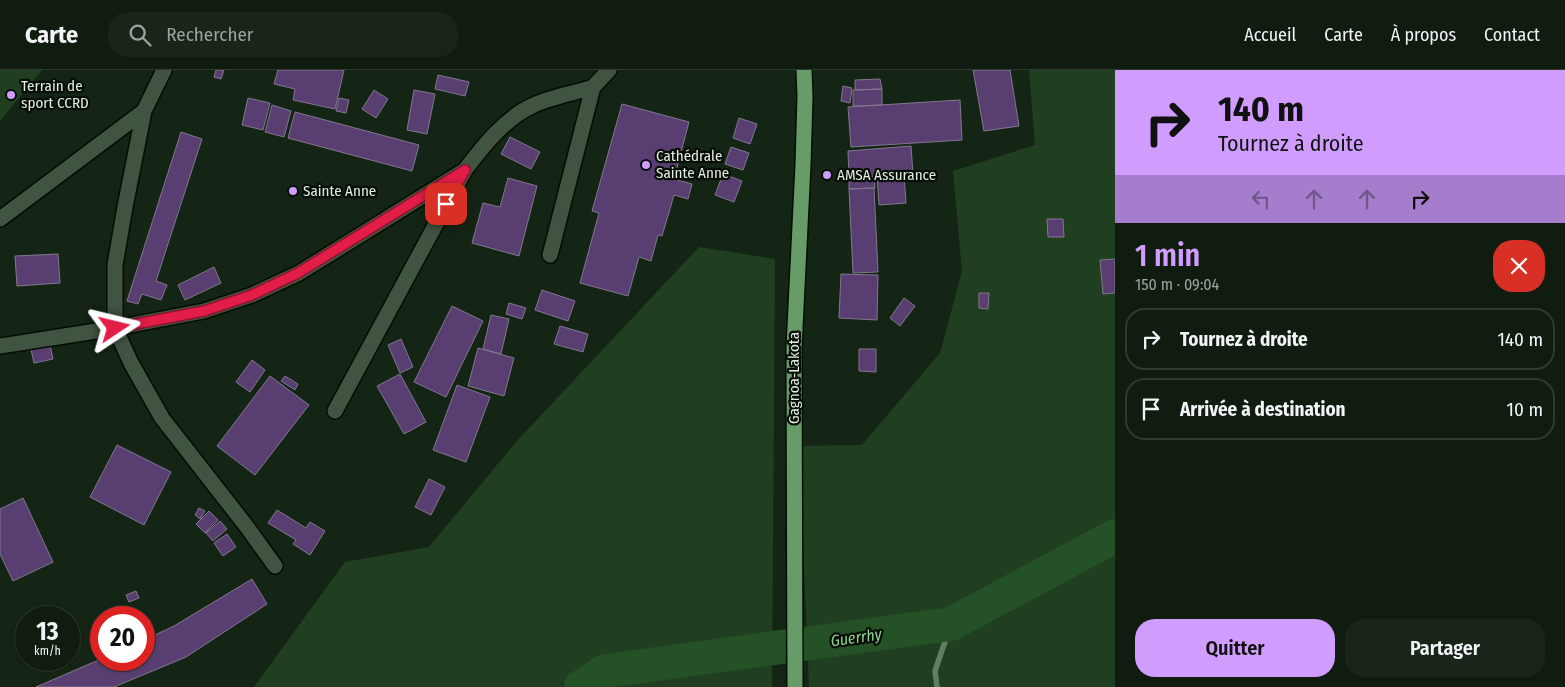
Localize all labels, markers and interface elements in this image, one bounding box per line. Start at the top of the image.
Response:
search box [108,12,458,57]
text: Carte [25,21,78,49]
icon: search [126,21,154,49]
text: Rechercher [166,23,253,46]
text: Accueil [1244,24,1296,46]
text: Carte [1324,24,1363,46]
text: À propos [1391,24,1456,46]
text: Contact [1484,24,1540,46]
place label: Terrain de sport CCRD [21,77,89,112]
text: 140 m [1218,88,1304,130]
marker: Terrain de sport CCRD [5,89,17,101]
icon: right [1135,90,1200,155]
text: Tournez à droite [1218,130,1364,157]
place label: Cathédrale Sainte Anne [656,147,729,182]
marker: Cathédrale Sainte Anne [640,159,652,171]
place label: AMSA Assurance [837,166,936,184]
marker: AMSA Assurance [821,169,833,181]
place label: Sainte Anne [303,182,376,200]
pin [425,183,467,225]
marker: Sainte Anne [287,185,299,197]
icon: left [1247,185,1275,213]
icon: ahead [1300,185,1328,213]
icon: ahead [1353,185,1381,213]
icon: right [1406,185,1434,213]
icon: arrive [432,190,460,218]
text: 1 min [1135,238,1200,274]
button: close [1493,240,1545,292]
text: 150 m · 09:04 [1135,275,1219,294]
position arrow [88,301,140,353]
icon: right [1137,325,1165,353]
text: Tournez à droite [1180,328,1308,351]
text: 140 m [1497,328,1543,351]
street label: Gagnoa-Lakota [785,332,803,424]
icon: arrive [1137,395,1165,423]
text: Arrivée à destination [1180,398,1346,421]
text: 10 m [1507,398,1543,421]
speed limit sign: 20 [90,606,155,671]
text: 13 [36,617,59,647]
button: Quitter [1135,619,1335,677]
button: Partager [1345,619,1545,677]
water label: Guerrhy [829,624,884,650]
text: km/h [34,644,61,658]

